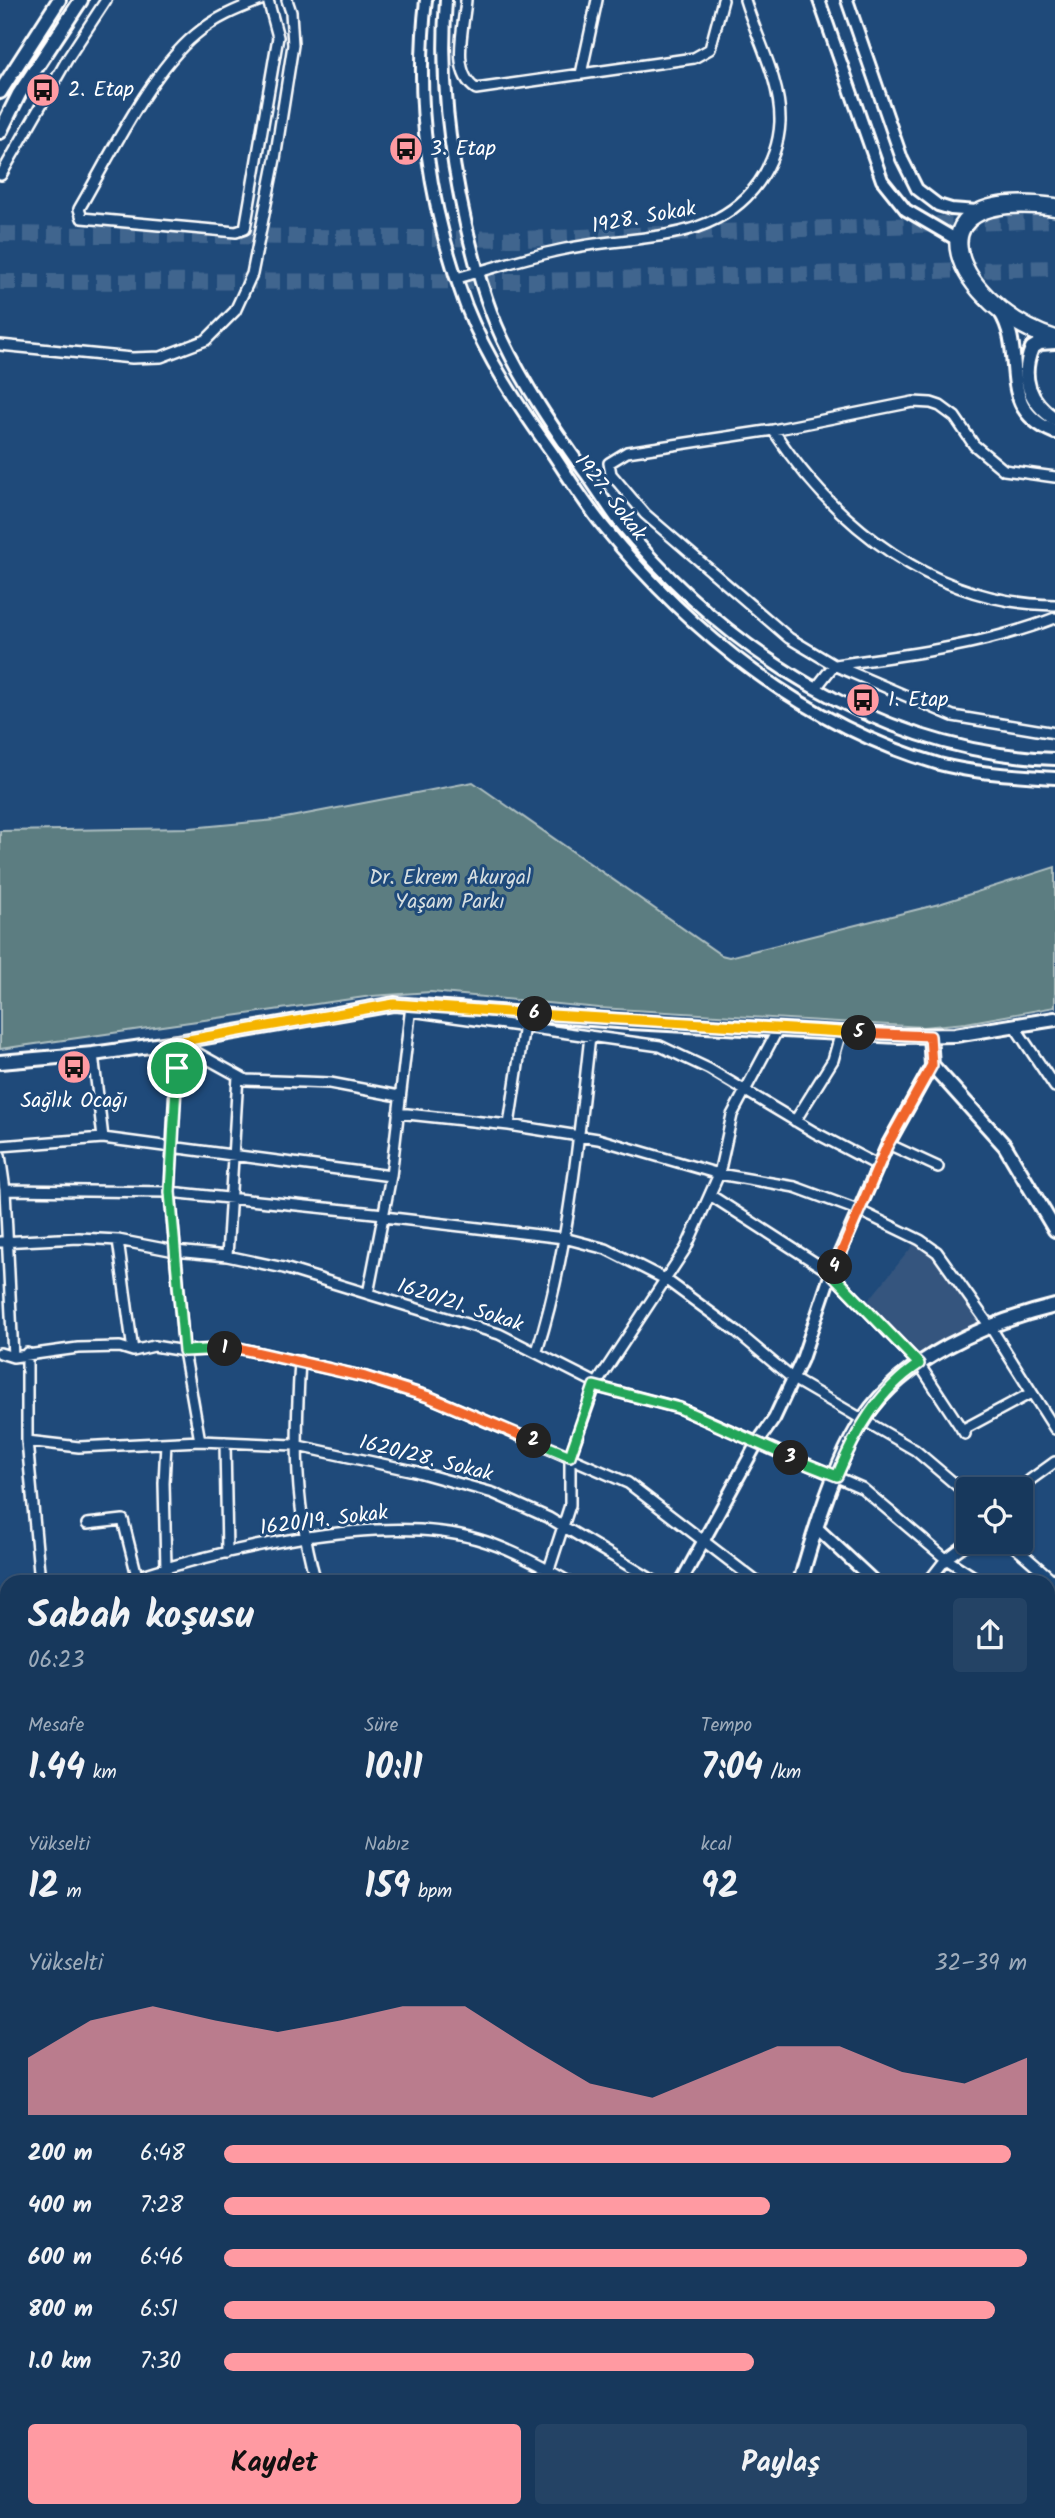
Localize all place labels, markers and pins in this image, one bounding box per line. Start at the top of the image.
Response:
bus stop icon: 2. Etap [24,71,62,109]
place label: 2. Etap [68,74,134,107]
bus stop icon: 3. Etap [387,130,425,168]
place label: 3. Etap [430,133,496,166]
bus stop icon: 1. Etap [844,681,882,719]
place label: 1. Etap [888,684,948,717]
pin: 6 [518,996,552,1032]
pin: 5 [842,1016,876,1050]
pin [147,1038,207,1098]
bus stop icon: Sağlık Ocağı [55,1048,93,1086]
place label: Sağlık Ocağı [20,1085,128,1118]
pin: 4 [818,1250,852,1284]
pin: 1 [208,1332,243,1366]
pin: 2 [516,1424,552,1458]
pin: 3 [774,1440,808,1476]

